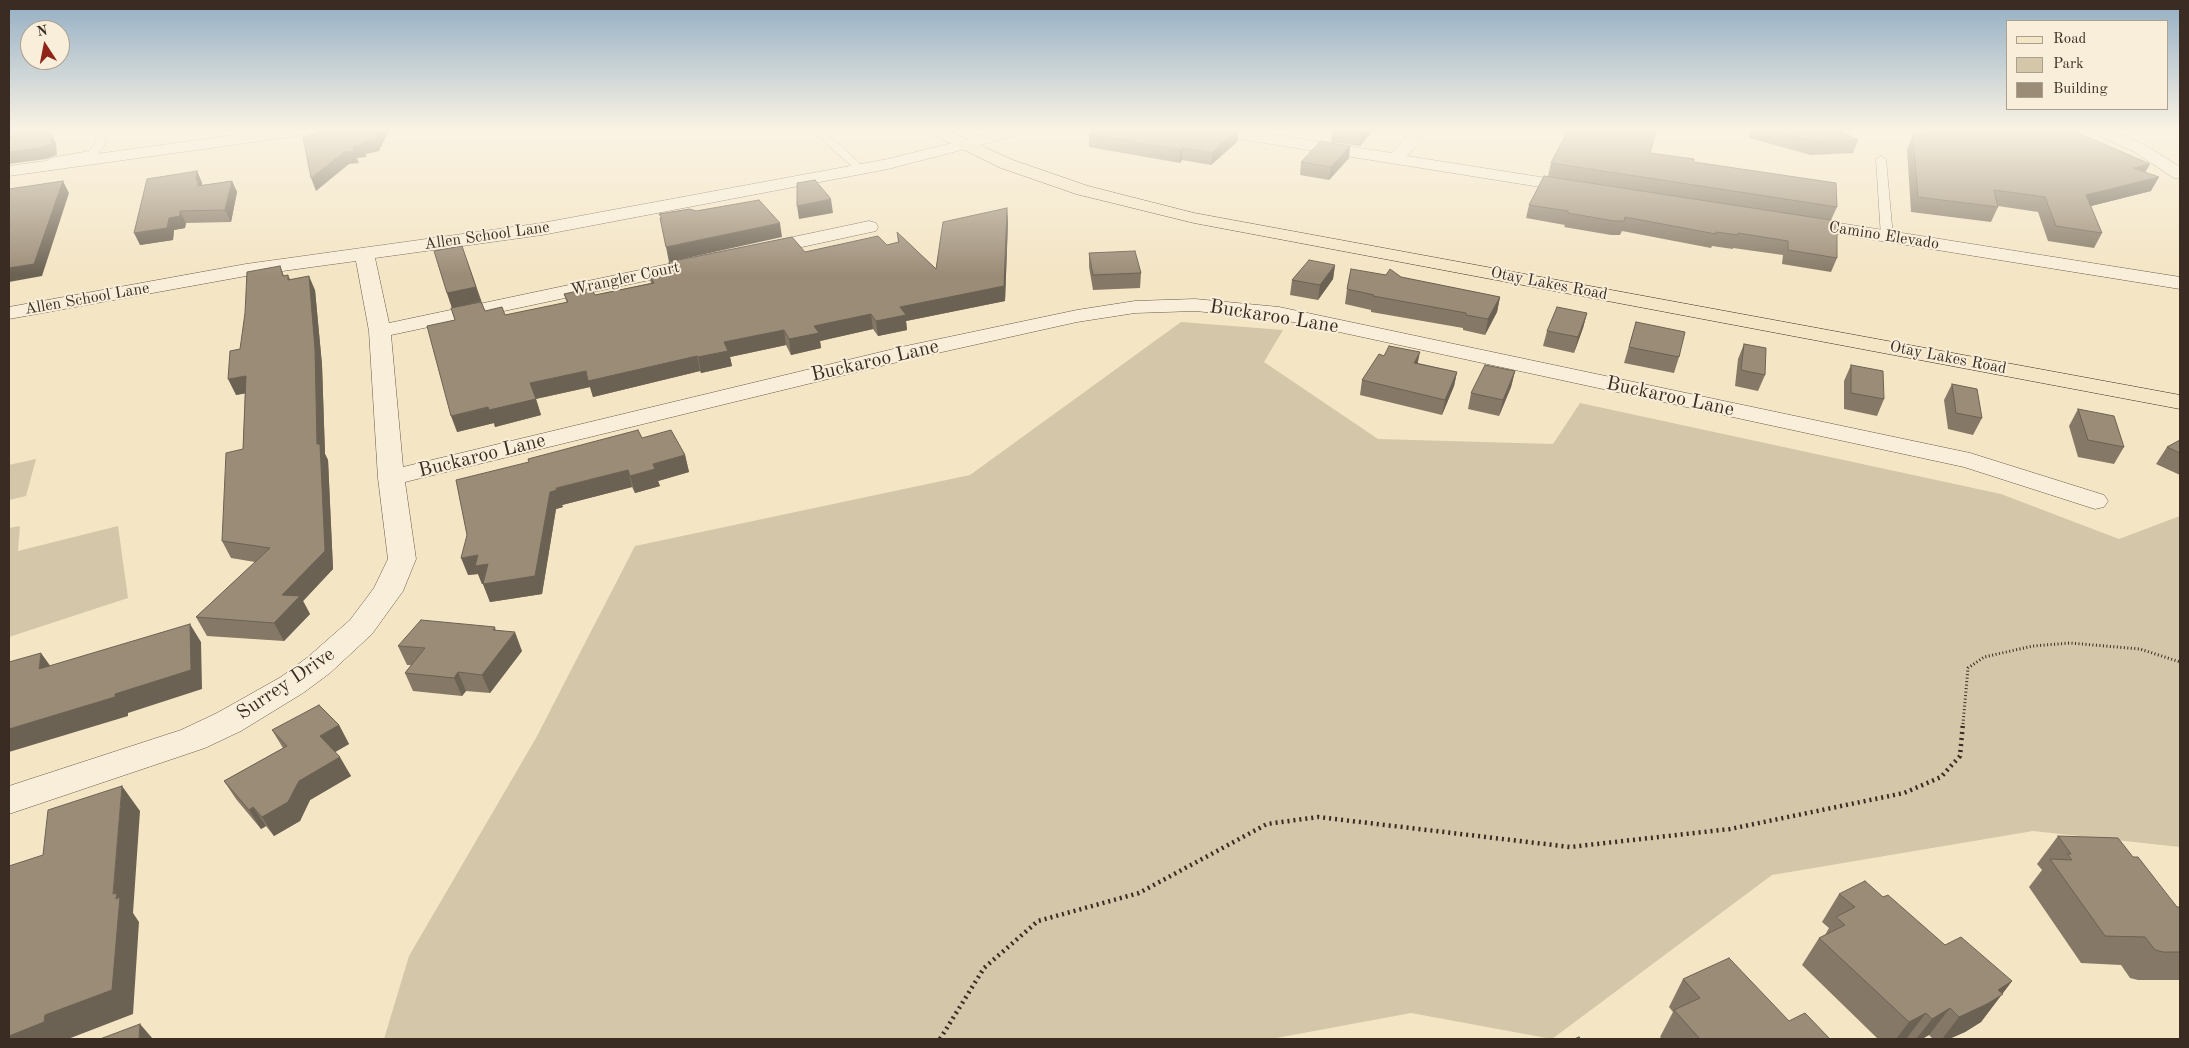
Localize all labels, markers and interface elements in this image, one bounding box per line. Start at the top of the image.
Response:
north arrow [20,20,70,70]
legend [2006,20,2169,110]
text: N [36,23,49,39]
text: Road [2053,32,2086,47]
text: Park [2053,57,2084,72]
text: Building [2053,82,2108,97]
street label: Allen School Lane [423,218,551,254]
street label: Camino Elevado [1827,218,1941,254]
street label: Wrangler Court [569,258,681,300]
street label: Otay Lakes Road [1489,263,1609,305]
street label: Allen School Lane [23,279,151,319]
street label: Buckaroo Lane [1208,295,1340,339]
street label: Buckaroo Lane [809,335,941,387]
street label: Otay Lakes Road [1888,337,2008,379]
street label: Buckaroo Lane [1604,372,1736,422]
street label: Buckaroo Lane [416,429,548,483]
street label: Surrey Drive [232,642,340,726]

